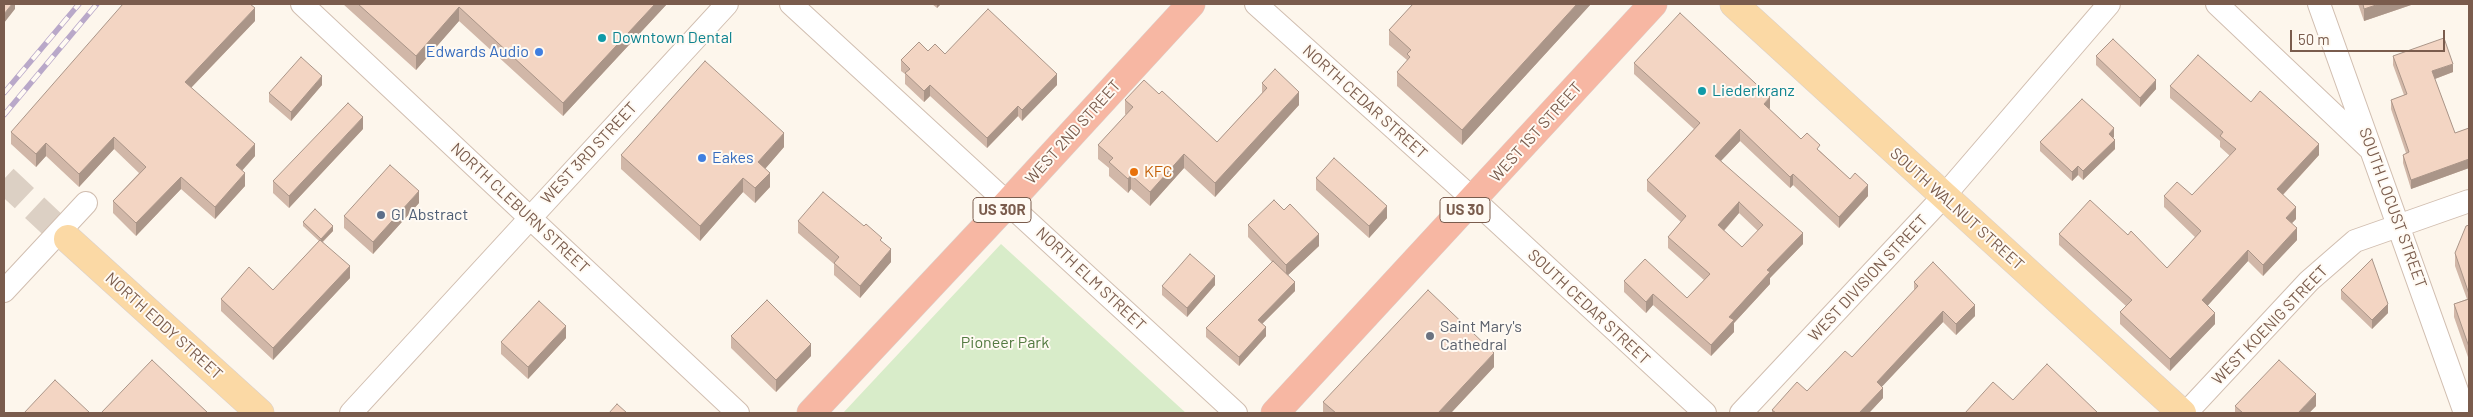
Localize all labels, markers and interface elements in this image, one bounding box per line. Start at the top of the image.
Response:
scale bar [2293,20,2448,52]
place label: Downtown Dental [612,28,733,48]
text: 50 m [2298,30,2330,48]
marker: Downtown Dental [596,32,608,44]
street label: NORTH CEDAR STREET [1299,41,1431,163]
place label: Edwards Audio [426,42,529,62]
marker: Edwards Audio [533,46,545,58]
street label: WEST 2ND STREET [1021,76,1125,188]
street label: WEST 1ST STREET [1486,78,1586,186]
place label: Liederkranz [1712,81,1795,101]
marker: Liederkranz [1696,85,1708,97]
street label: WEST 3RD STREET [537,98,641,208]
street label: SOUTH LOCUST STREET [2355,125,2431,291]
street label: NORTH CLEBURN STREET [447,139,593,277]
street label: SOUTH WALNUT STREET [1886,144,2028,274]
place label: Eakes [712,148,754,168]
marker: Eakes [696,152,708,164]
place label: KFC [1144,162,1173,182]
marker: KFC [1128,166,1140,178]
road number: US 30R [973,198,1031,222]
road number: US 30 [1440,198,1490,222]
place label: GI Abstract [391,205,468,225]
marker: GI Abstract [375,209,387,221]
street label: WEST DIVISION STREET [1804,211,1932,345]
street label: NORTH ELM STREET [1032,223,1150,335]
street label: SOUTH CEDAR STREET [1524,245,1654,369]
street label: WEST KOENIG STREET [2208,261,2332,389]
street label: NORTH EDDY STREET [101,268,227,384]
place label: Saint Mary's Cathedral [1440,317,1522,355]
marker: Saint Mary's Cathedral [1424,330,1436,342]
park label: Pioneer Park [961,333,1049,353]

